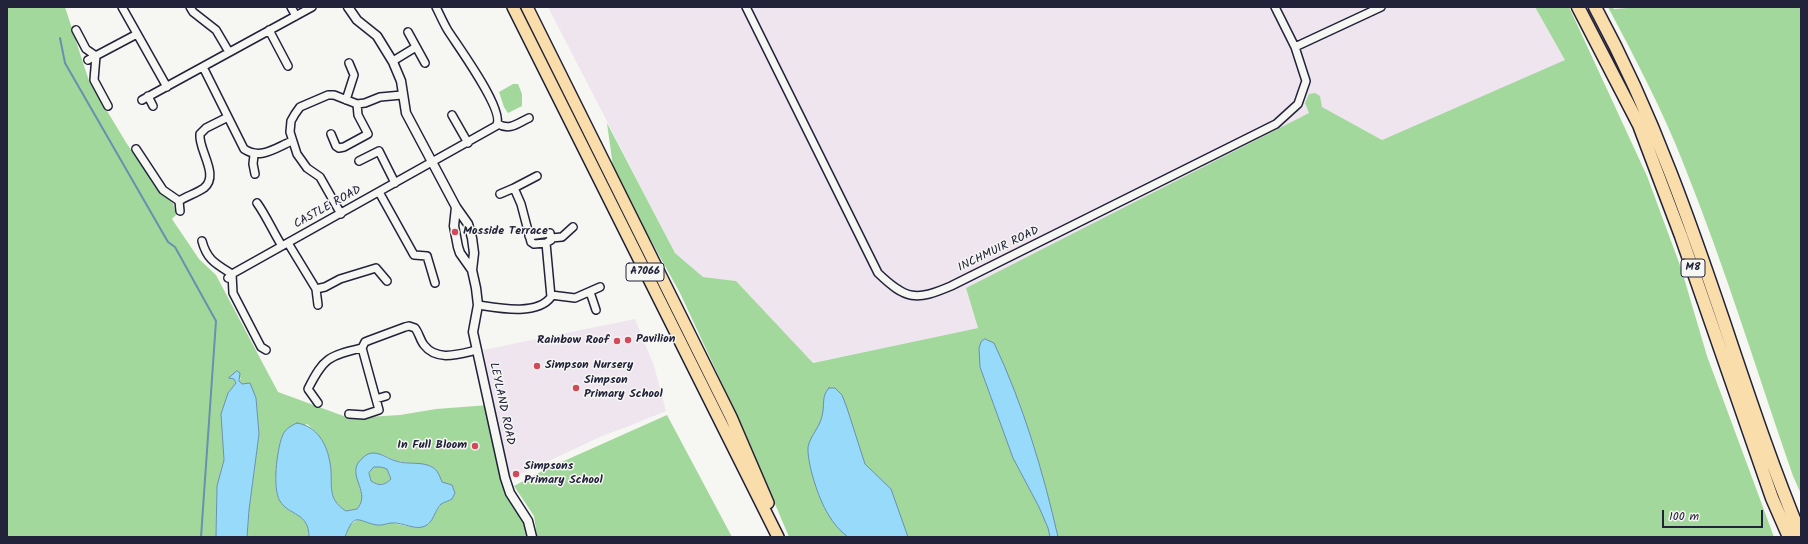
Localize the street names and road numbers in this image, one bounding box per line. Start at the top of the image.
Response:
street label: CASTLE ROAD [292,184,364,232]
street label: INCHMUIR ROAD [956,224,1042,276]
road number: M8 [1681,259,1705,277]
road number: A7066 [626,263,664,281]
street label: LEYLAND ROAD [485,361,517,447]

